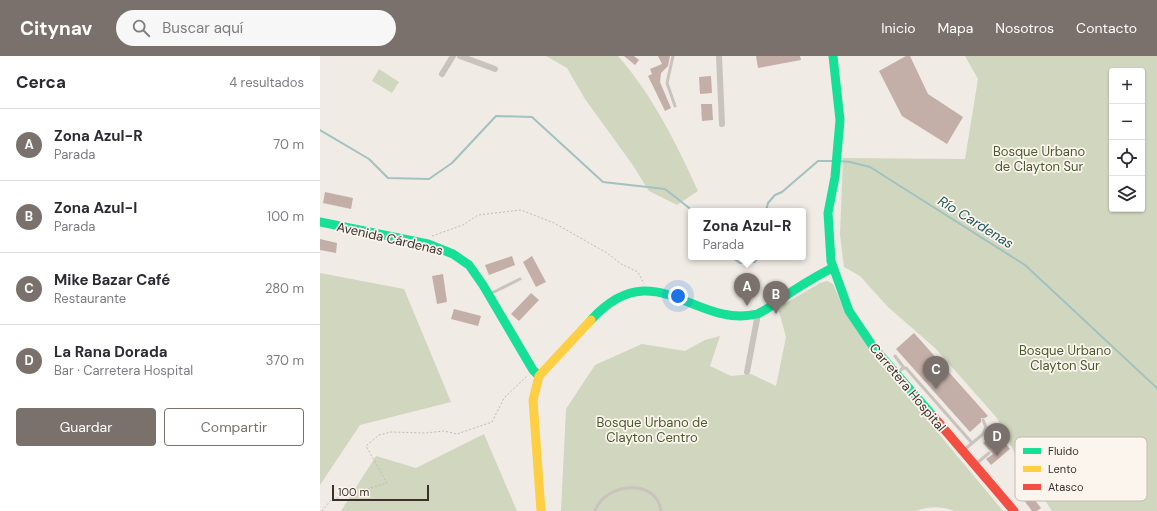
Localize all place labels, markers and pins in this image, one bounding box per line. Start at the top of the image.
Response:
pin: A [734,273,760,306]
pin: B [763,281,789,314]
pin: C [923,356,949,389]
pin: D [984,423,1010,456]

